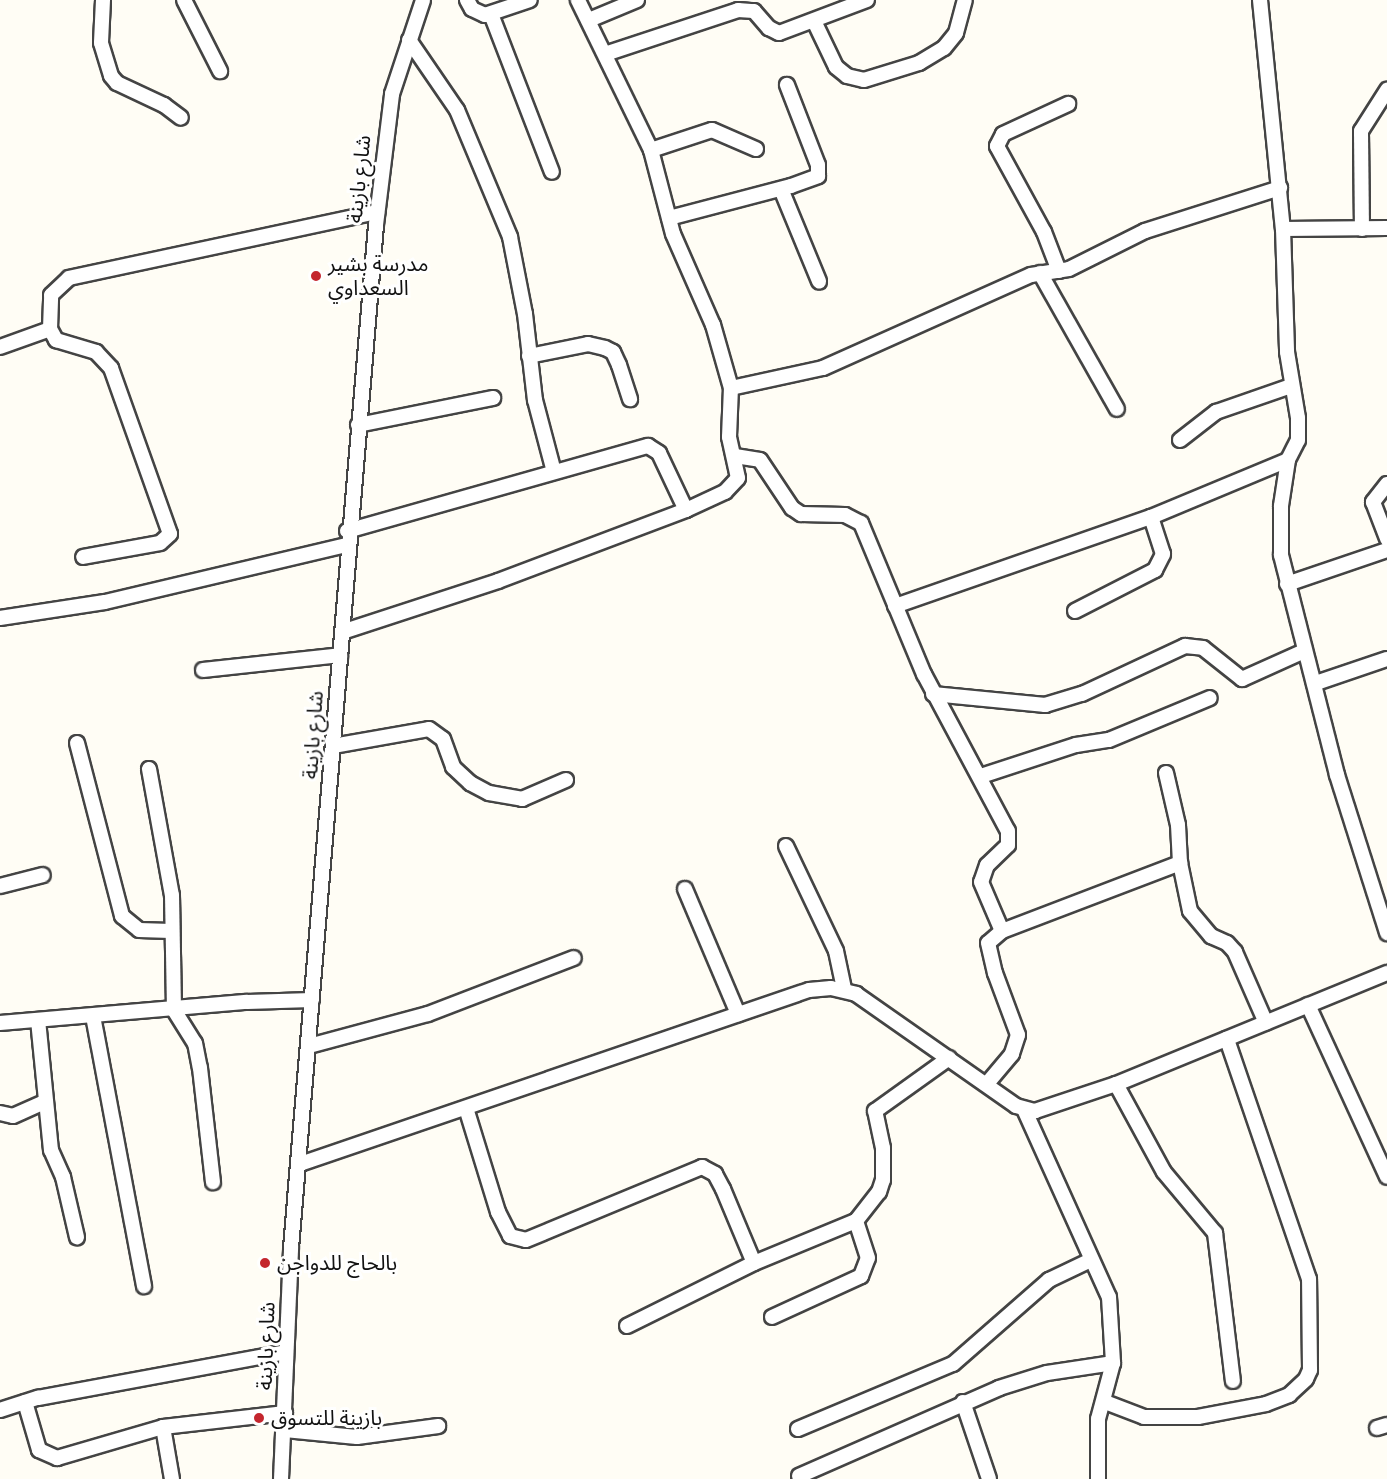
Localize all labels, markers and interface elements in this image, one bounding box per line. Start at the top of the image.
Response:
street label: شارع بازينة [342,134,376,224]
place label: مدرسة بشير السعداوي [328,251,429,301]
marker: مدرسة بشير السعداوي [309,269,323,283]
street label: شارع بازينة [297,690,329,780]
place label: بالحاج للدواجن [277,1250,397,1276]
marker: بالحاج للدواجن [258,1256,272,1270]
street label: شارع بازينة [252,1301,280,1391]
place label: بازينة للتسوق [271,1405,382,1431]
marker: بازينة للتسوق [252,1411,266,1425]

